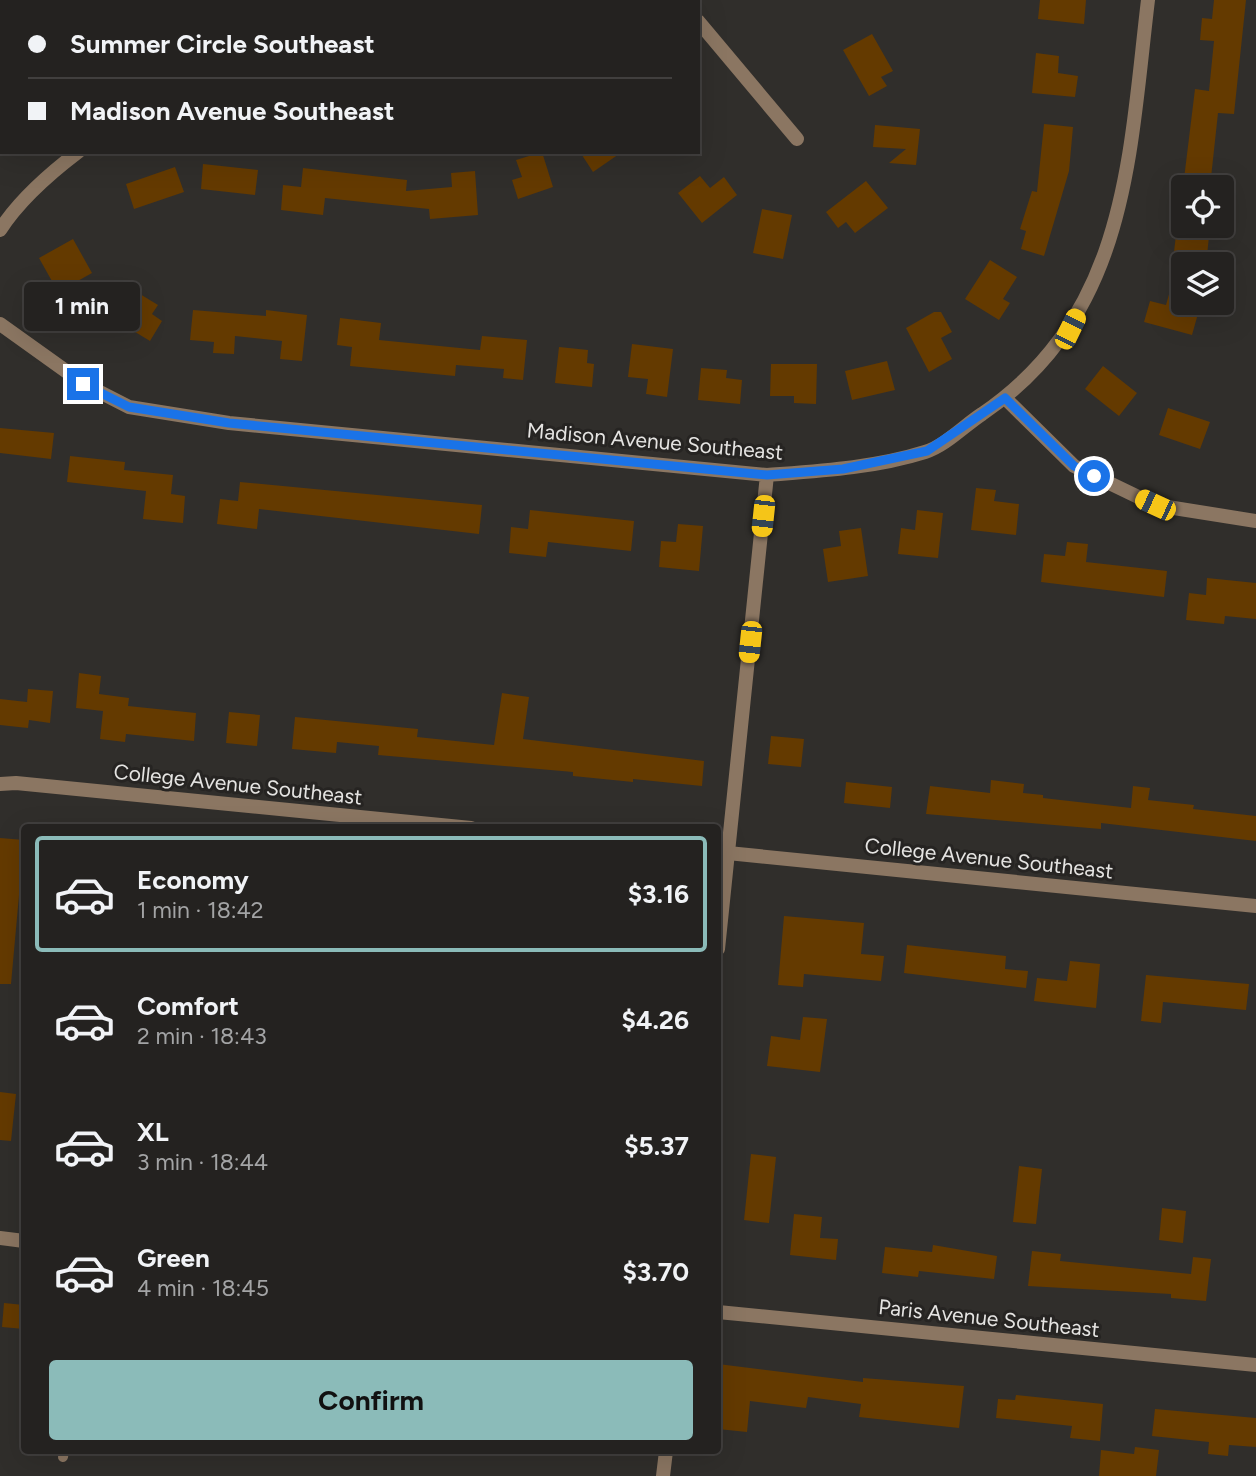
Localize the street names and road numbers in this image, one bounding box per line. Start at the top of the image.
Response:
street label: Madison Avenue Southeast [526,417,784,465]
street label: College Avenue Southeast [113,759,363,809]
street label: College Avenue Southeast [864,833,1114,883]
street label: Paris Avenue Southeast [877,1294,1101,1342]

